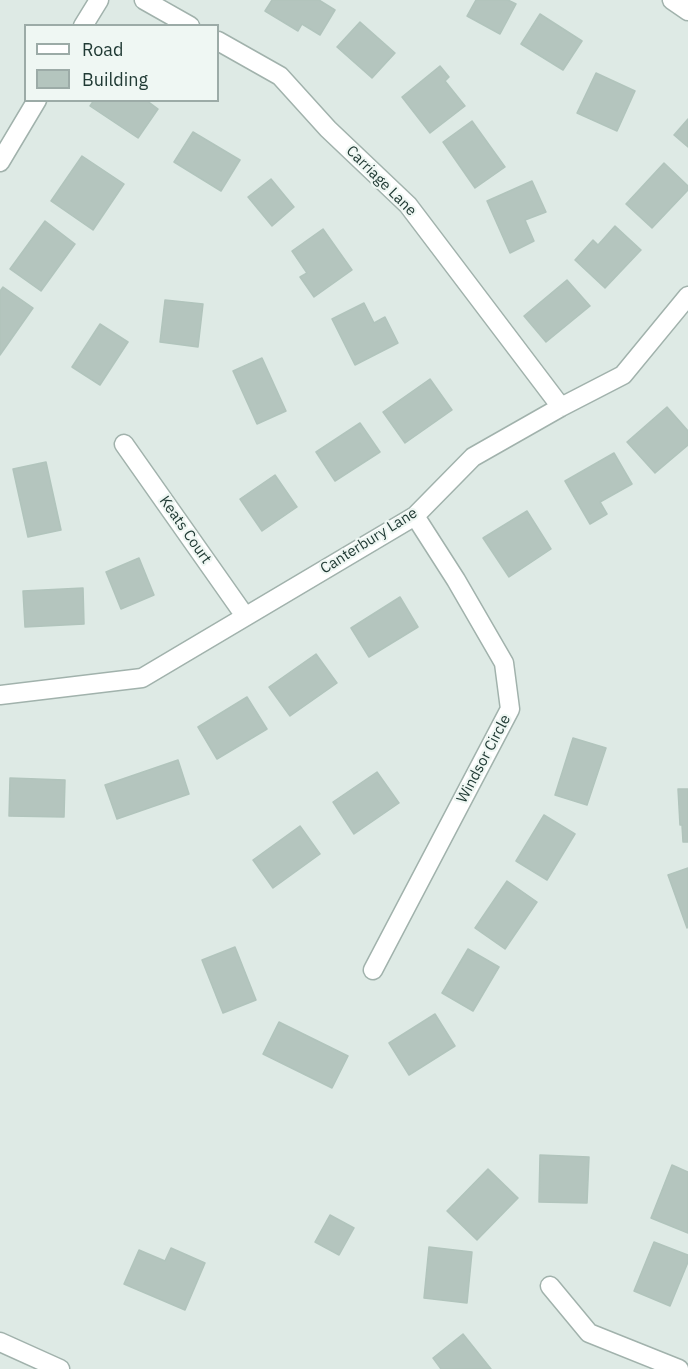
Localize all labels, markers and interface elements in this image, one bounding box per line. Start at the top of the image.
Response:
legend [24,24,219,102]
text: Road [82,38,123,61]
text: Building [82,68,148,91]
street label: Carriage Lane [342,142,420,220]
street label: Keats Court [155,493,215,567]
street label: Canterbury Lane [317,504,421,578]
street label: Windsor Circle [453,712,515,806]

